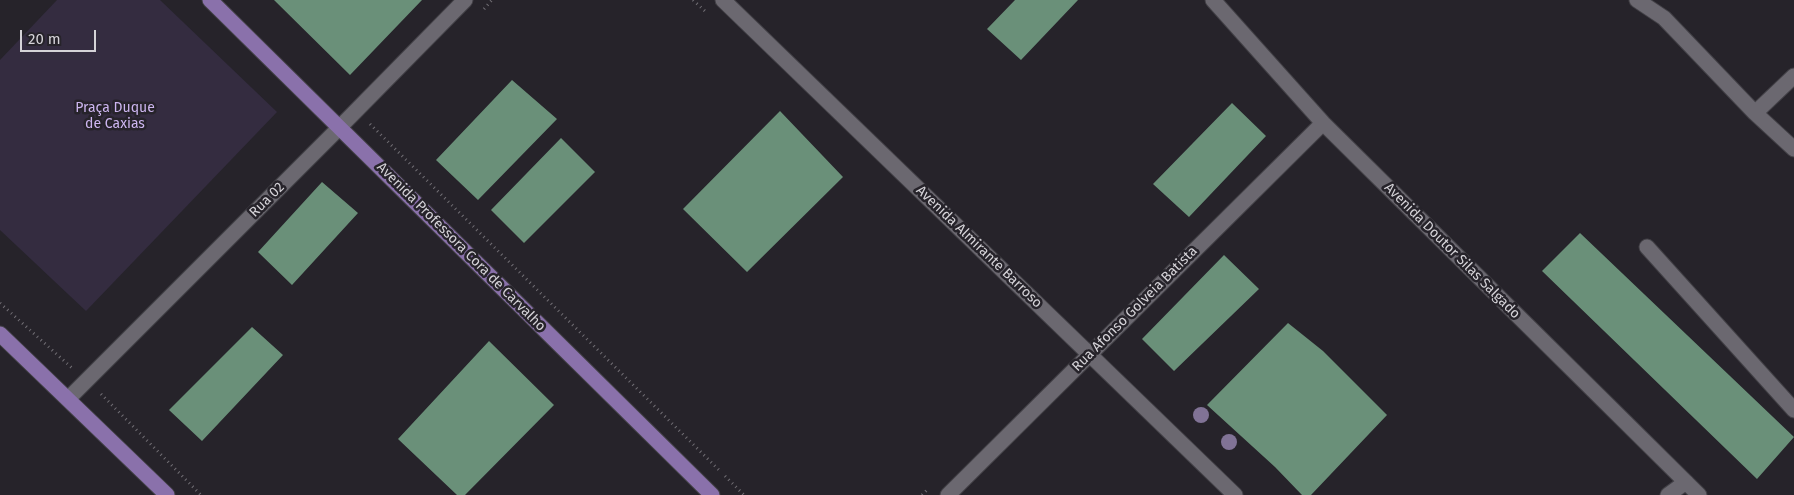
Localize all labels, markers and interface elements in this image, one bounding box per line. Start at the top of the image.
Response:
scale bar [22,20,99,52]
text: 20 m [28,30,61,48]
park label: Praça Duque de Caxias [75,100,155,132]
street label: Avenida Professora Cora de Carvalho [373,159,549,335]
street label: Rua 02 [246,179,288,221]
street label: Avenida Doutor Silas Salgado [1380,179,1524,323]
street label: Avenida Almirante Barroso [912,182,1046,312]
street label: Rua Afonso Golveia Batista [1069,243,1201,375]

